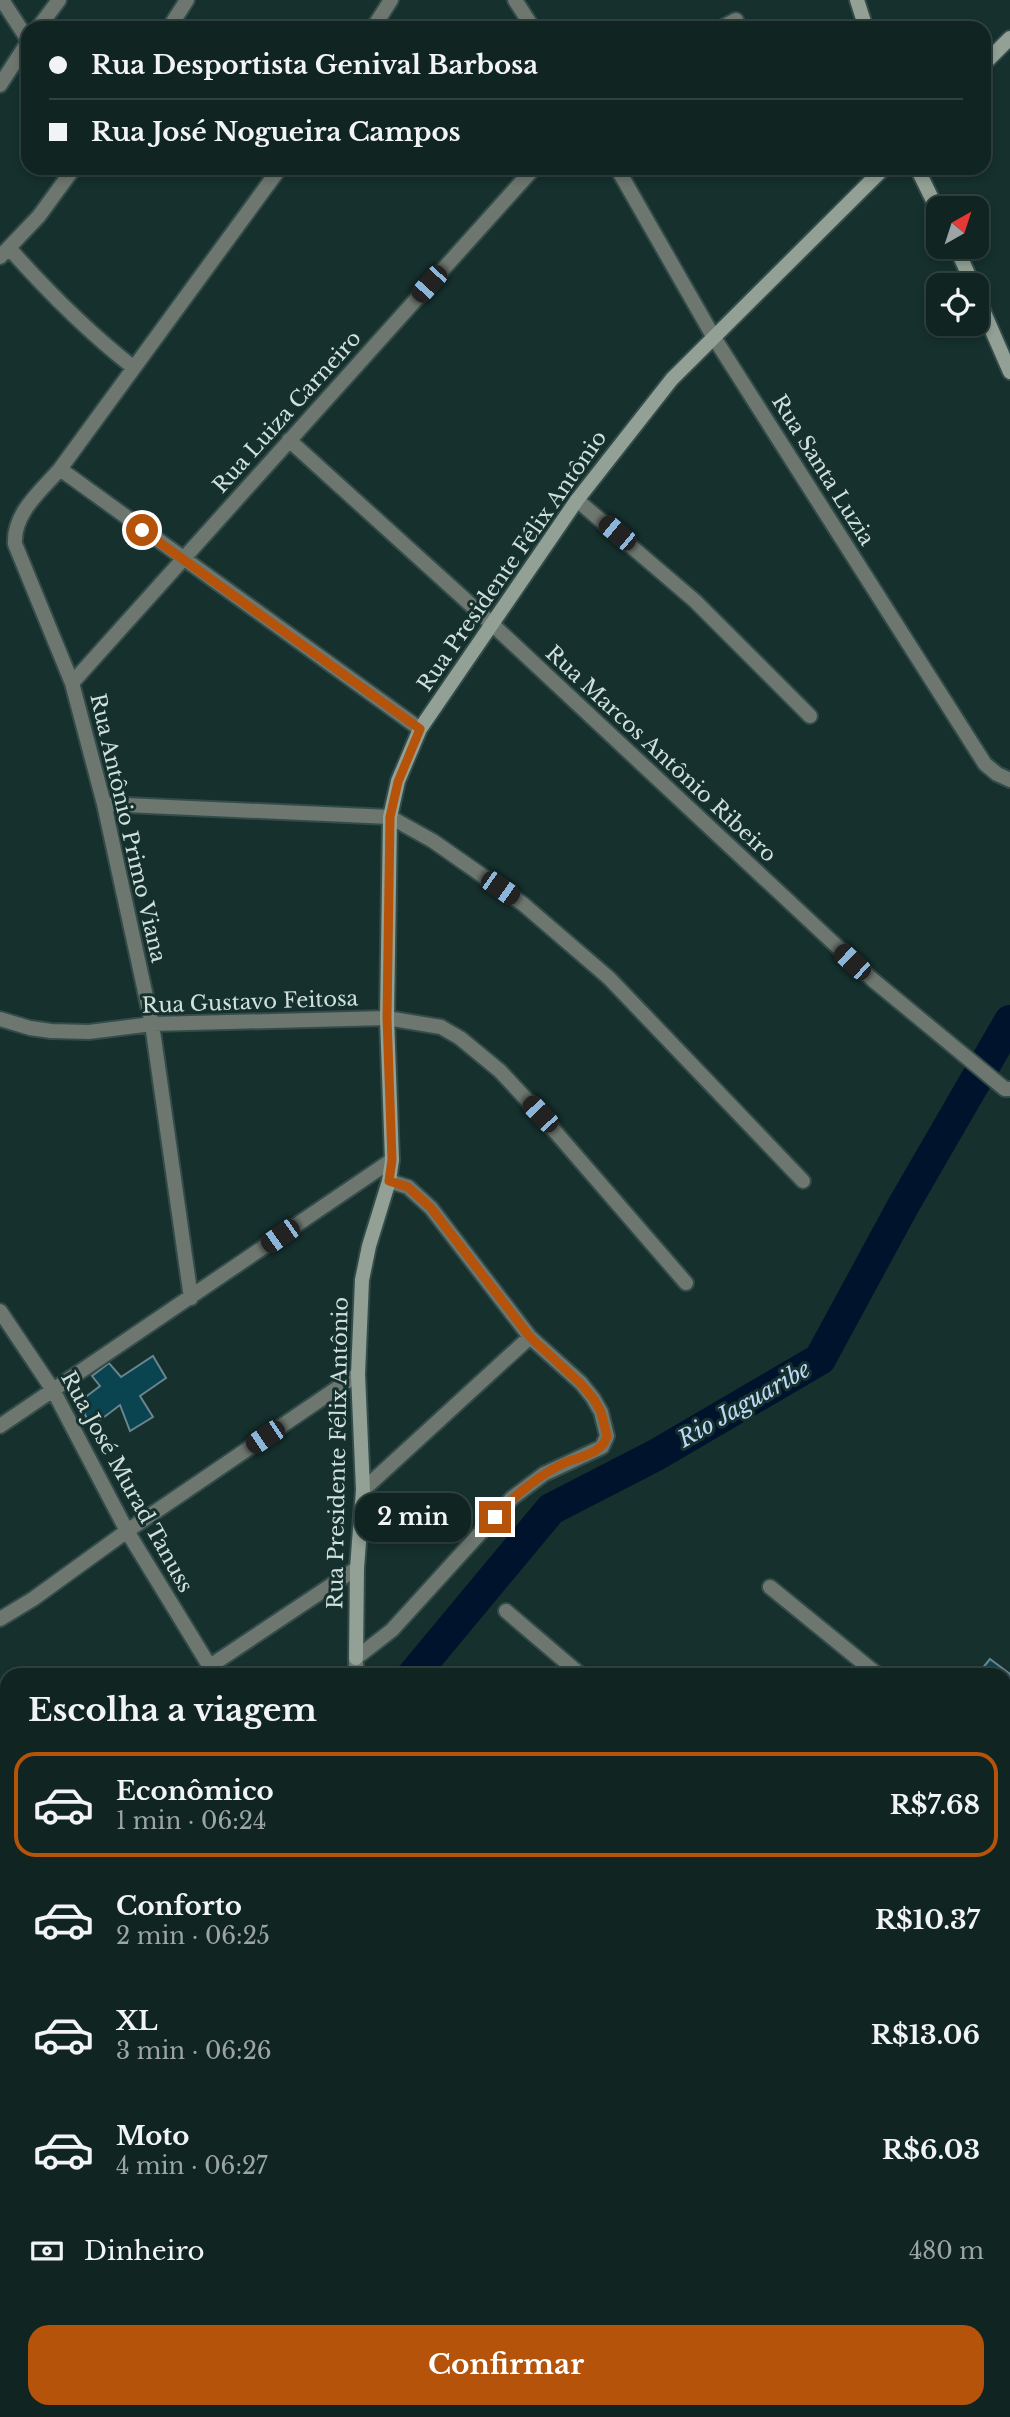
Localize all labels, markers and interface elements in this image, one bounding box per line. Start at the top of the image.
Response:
text: Rua Desportista Genival Barbosa [91,49,538,81]
text: Rua José Nogueira Campos [91,116,461,148]
north arrow [926,196,989,259]
map controls [926,196,989,336]
car [408,261,451,307]
button: locate [926,273,989,336]
street label: Rua Luiza Carneiro [207,326,367,498]
street label: Rua Santa Luzia [766,390,880,551]
street label: Rua Presidente Félix Antônio [412,426,612,696]
car [595,511,640,555]
route start [126,514,158,546]
street label: Rua Marcos Antônio Ribeiro [540,640,782,868]
street label: Rua Antônio Primo Viana [84,691,172,965]
car [477,867,524,909]
car [830,940,875,984]
street label: Rua Gustavo Feitosa [141,985,359,1019]
car [518,1091,563,1137]
car [257,1215,304,1257]
street label: Rua Presidente Félix Antônio [322,1297,354,1609]
water label: Rio Jaguaribe [672,1355,816,1454]
street label: Rua José Murad Tanuss [55,1367,199,1597]
car [242,1417,289,1457]
callout: 2 min [355,1492,470,1542]
route end [479,1501,511,1533]
text: 2 min [377,1503,449,1531]
text: Escolha a viagem [28,1690,317,1730]
icon: car [32,1773,95,1836]
text: Econômico [116,1775,274,1807]
text: R$7.68 [890,1789,980,1821]
text: 1 min · 06:24 [116,1807,266,1835]
icon: car [32,1888,95,1951]
text: Conforto [116,1890,242,1922]
text: R$10.37 [875,1904,980,1936]
text: 2 min · 06:25 [116,1922,270,1950]
icon: car [32,2003,95,2066]
text: XL [116,2005,158,2037]
text: R$13.06 [871,2019,980,2051]
text: 3 min · 06:26 [116,2037,272,2065]
icon: car [32,2118,95,2181]
text: Moto [116,2120,189,2152]
text: R$6.03 [882,2134,980,2166]
text: 4 min · 06:27 [116,2152,268,2180]
icon: cash [28,2232,66,2270]
text: Dinheiro [84,2235,205,2267]
text: 480 m [909,2237,984,2265]
button: Confirmar [28,2325,984,2405]

